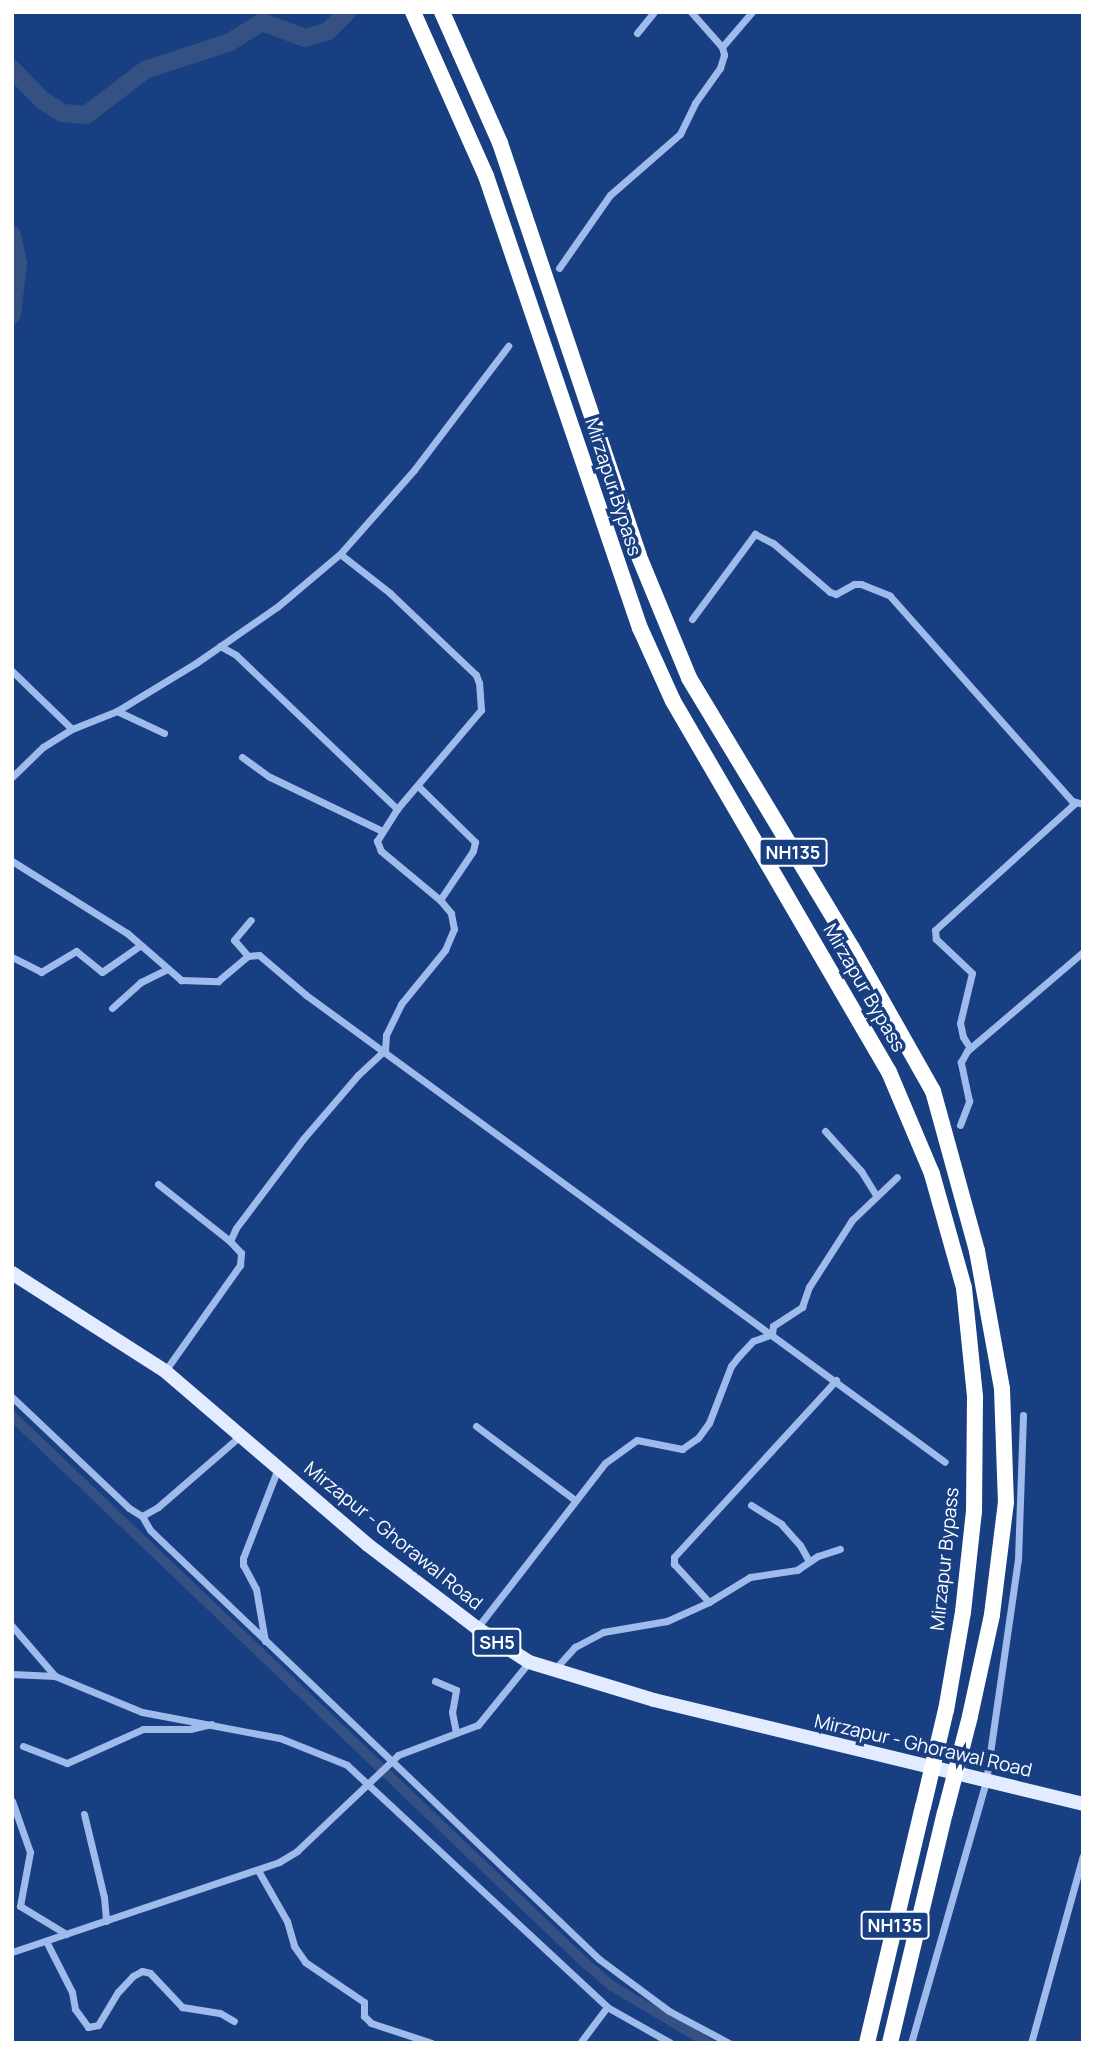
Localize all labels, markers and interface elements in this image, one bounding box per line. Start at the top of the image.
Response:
street label: Mirzapur Bypass [580,415,646,559]
road number: NH135 [758,838,828,866]
street label: Mirzapur Bypass [818,920,910,1056]
street label: Mirzapur - Ghorawal Road [299,1457,487,1615]
street label: Mirzapur Bypass [926,1486,964,1632]
road number: SH5 [471,1628,523,1657]
street label: Mirzapur - Ghorawal Road [812,1710,1034,1782]
road number: NH135 [860,1910,930,1940]

